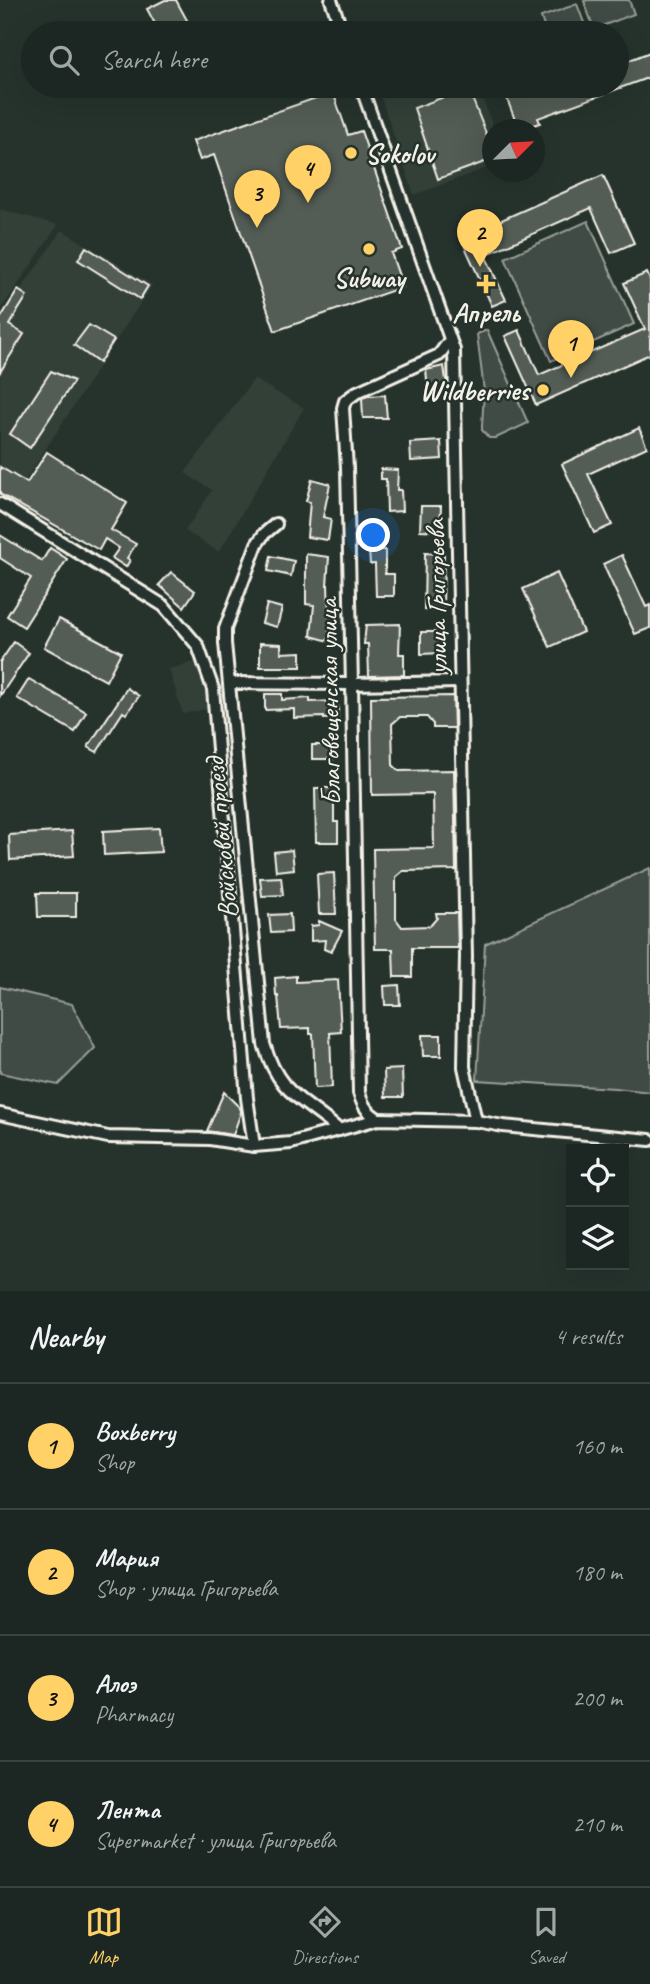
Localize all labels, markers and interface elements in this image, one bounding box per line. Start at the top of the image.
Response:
search box [21,21,629,98]
icon: search [45,41,83,79]
text: Search here [101,43,207,76]
north arrow [482,119,545,182]
place label: Sokolov [365,136,436,171]
pin: 4 [285,145,331,203]
marker: Sokolov [343,145,359,161]
pin: 3 [234,170,280,228]
pin: 2 [457,209,503,267]
marker: Subway [361,241,377,257]
place label: Subway [333,260,408,295]
marker: Апрель [478,276,494,292]
place label: Апрель [452,295,522,330]
pin: 1 [548,320,594,378]
place label: Wildberries [420,373,532,408]
marker: Wildberries [535,382,551,398]
street label: улица Григорьева [417,517,455,677]
your location [356,518,390,552]
street label: Благовещенская улица [310,595,348,806]
street label: Войсковой проезд [196,753,245,920]
map controls [566,1144,629,1270]
button: locate [566,1144,629,1207]
button: layers [566,1207,629,1270]
text: Nearby [28,1318,104,1356]
text: 4 results [555,1322,622,1351]
text: Boxberry [95,1415,175,1448]
text: 1 [46,1432,56,1461]
text: 160 m [573,1432,622,1461]
text: Shop [95,1448,134,1477]
text: Мария [95,1541,158,1574]
text: 2 [46,1558,56,1587]
text: 180 m [573,1558,622,1587]
text: Shop · улица Григорьева [95,1574,277,1603]
text: Алоэ [95,1667,136,1700]
text: 3 [46,1684,56,1713]
text: 200 m [573,1684,622,1713]
text: Pharmacy [95,1700,173,1729]
text: Лента [95,1793,160,1826]
text: 4 [46,1810,56,1839]
text: 210 m [573,1810,622,1839]
text: Supermarket · улица Григорьева [95,1826,336,1855]
tab: Map [85,1903,123,1969]
tab: Directions [292,1903,358,1969]
tab: Saved [527,1903,565,1969]

